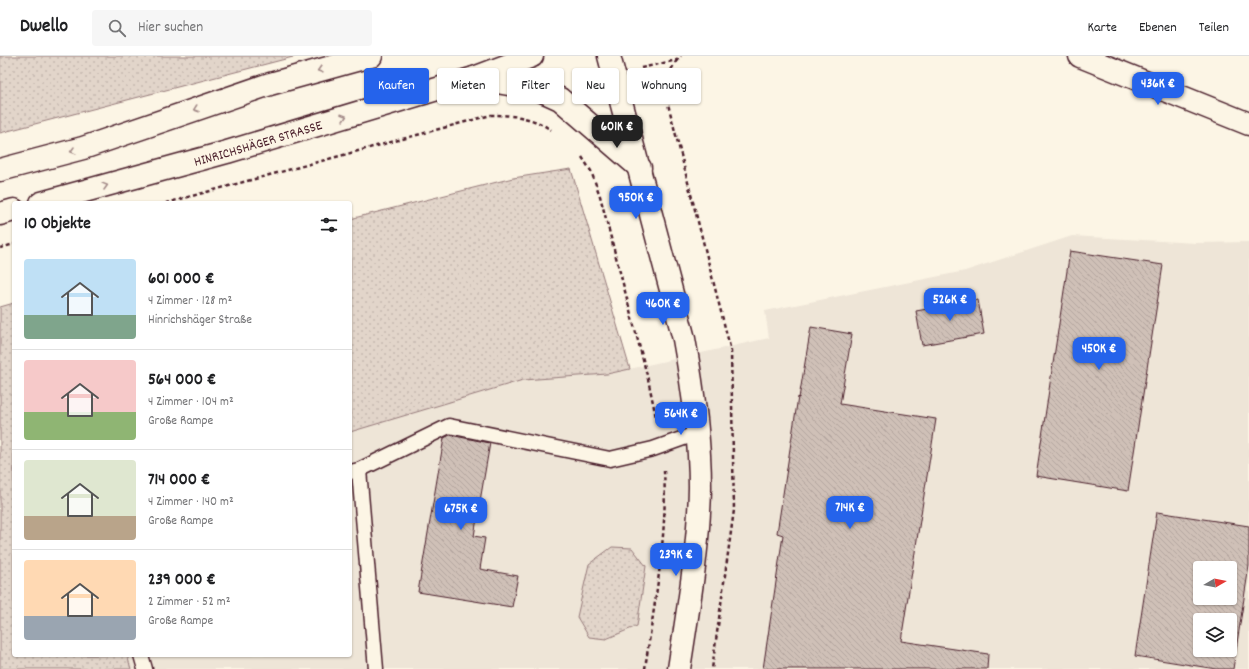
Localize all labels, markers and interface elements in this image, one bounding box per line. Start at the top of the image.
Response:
search box [92,10,372,46]
text: Dwello [20,14,68,41]
icon: search [106,17,128,39]
text: Hier suchen [138,17,203,39]
text: Karte [1087,18,1117,38]
text: Ebenen [1139,18,1177,38]
text: Teilen [1199,18,1229,38]
one-way arrow [317,65,324,74]
chip: Kaufen [364,68,429,104]
chip: Mieten [437,68,499,104]
chip: Filter [507,68,564,104]
chip: Neu [572,68,619,104]
chip: Wohnung [627,68,701,104]
pin: 436K € [1125,72,1191,106]
text: 436K € [1141,75,1175,94]
one-way arrow [193,105,200,113]
one-way arrow [341,113,348,122]
pin: 601K € [584,115,650,149]
street label: HINRICHSHÄGER STRASSE [192,116,325,173]
text: 601K € [601,118,633,137]
one-way arrow [70,146,76,154]
one-way arrow [102,182,109,191]
pin: 950K € [603,186,669,220]
text: 950K € [618,189,654,208]
text: 10 Objekte [24,213,91,237]
icon: filters [318,214,340,236]
text: 601 000 € [148,268,214,292]
icon: home [56,275,104,323]
pin: 526K € [917,288,983,322]
text: 526K € [933,291,967,310]
text: 4 Zimmer · 128 m² [148,292,232,311]
pin: 460K € [630,292,696,326]
text: 460K € [645,295,681,314]
text: Hinrichshäger Straße [148,311,252,330]
pin: 450K € [1066,337,1132,371]
text: 450K € [1082,340,1116,359]
text: 564 000 € [148,369,216,393]
icon: home [56,376,104,424]
text: 4 Zimmer · 104 m² [148,393,234,412]
pin: 564K € [648,402,714,436]
text: 564K € [664,405,698,424]
text: Große Rampe [148,412,213,431]
text: 714 000 € [148,469,210,493]
icon: home [56,476,104,524]
text: 4 Zimmer · 140 m² [148,493,234,512]
pin: 714K € [817,496,883,530]
pin: 675K € [428,497,494,531]
text: 714K € [835,499,865,518]
text: 675K € [444,500,478,519]
text: Große Rampe [148,512,213,531]
pin: 239K € [643,543,709,577]
text: 239K € [659,546,693,565]
north arrow [1193,561,1237,605]
map controls [1193,561,1237,657]
text: 239 000 € [148,569,216,593]
icon: home [56,576,104,624]
text: 2 Zimmer · 52 m² [148,593,230,612]
text: Große Rampe [148,612,213,631]
button: layers [1193,613,1237,657]

